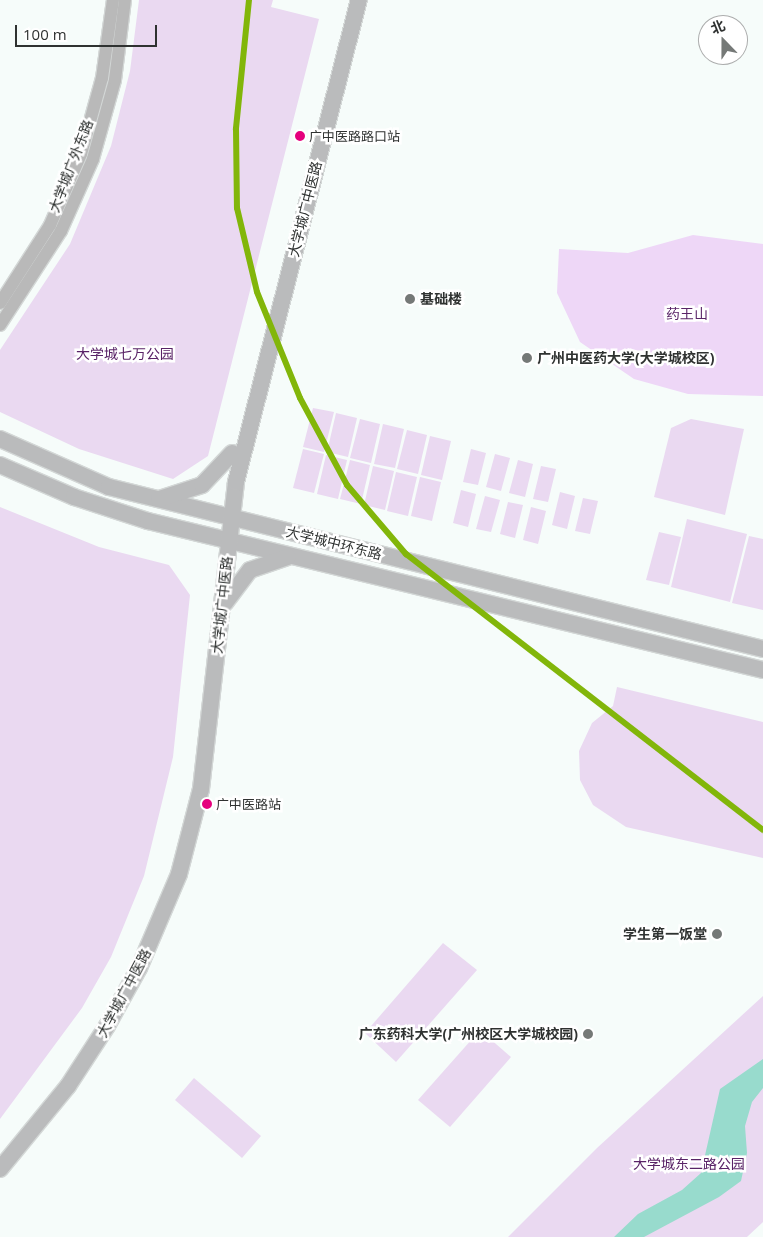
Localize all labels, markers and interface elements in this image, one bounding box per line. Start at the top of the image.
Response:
scale bar [18,15,160,47]
north arrow [698,15,748,65]
text: 北 [708,15,728,38]
text: 100 m [23,24,67,44]
street label: 大学城广外东路 [46,117,96,215]
place label: 广中医路路口站 [309,128,400,144]
marker: 广中医路路口站 [295,131,305,141]
street label: 大学城广中医路 [285,159,325,259]
place label: 基础楼 [420,291,462,307]
marker: 基础楼 [404,293,416,305]
park label: 药王山 [666,306,708,322]
park label: 大学城七万公园 [76,346,174,362]
place label: 广州中医药大学(大学城校区) [537,350,714,366]
marker: 广州中医药大学(大学城校区) [521,352,533,364]
street label: 大学城中环东路 [284,523,384,563]
street label: 大学城广中医路 [209,555,235,655]
place label: 广中医路站 [216,796,281,812]
marker: 广中医路站 [202,799,212,809]
place label: 学生第一饭堂 [623,926,707,942]
marker: 学生第一饭堂 [711,928,723,940]
street label: 大学城广中医路 [94,946,154,1040]
place label: 广东药科大学(广州校区大学城校园) [359,1026,578,1042]
marker: 广东药科大学(广州校区大学城校园) [582,1028,594,1040]
park label: 大学城东二路公园 [633,1156,745,1172]

